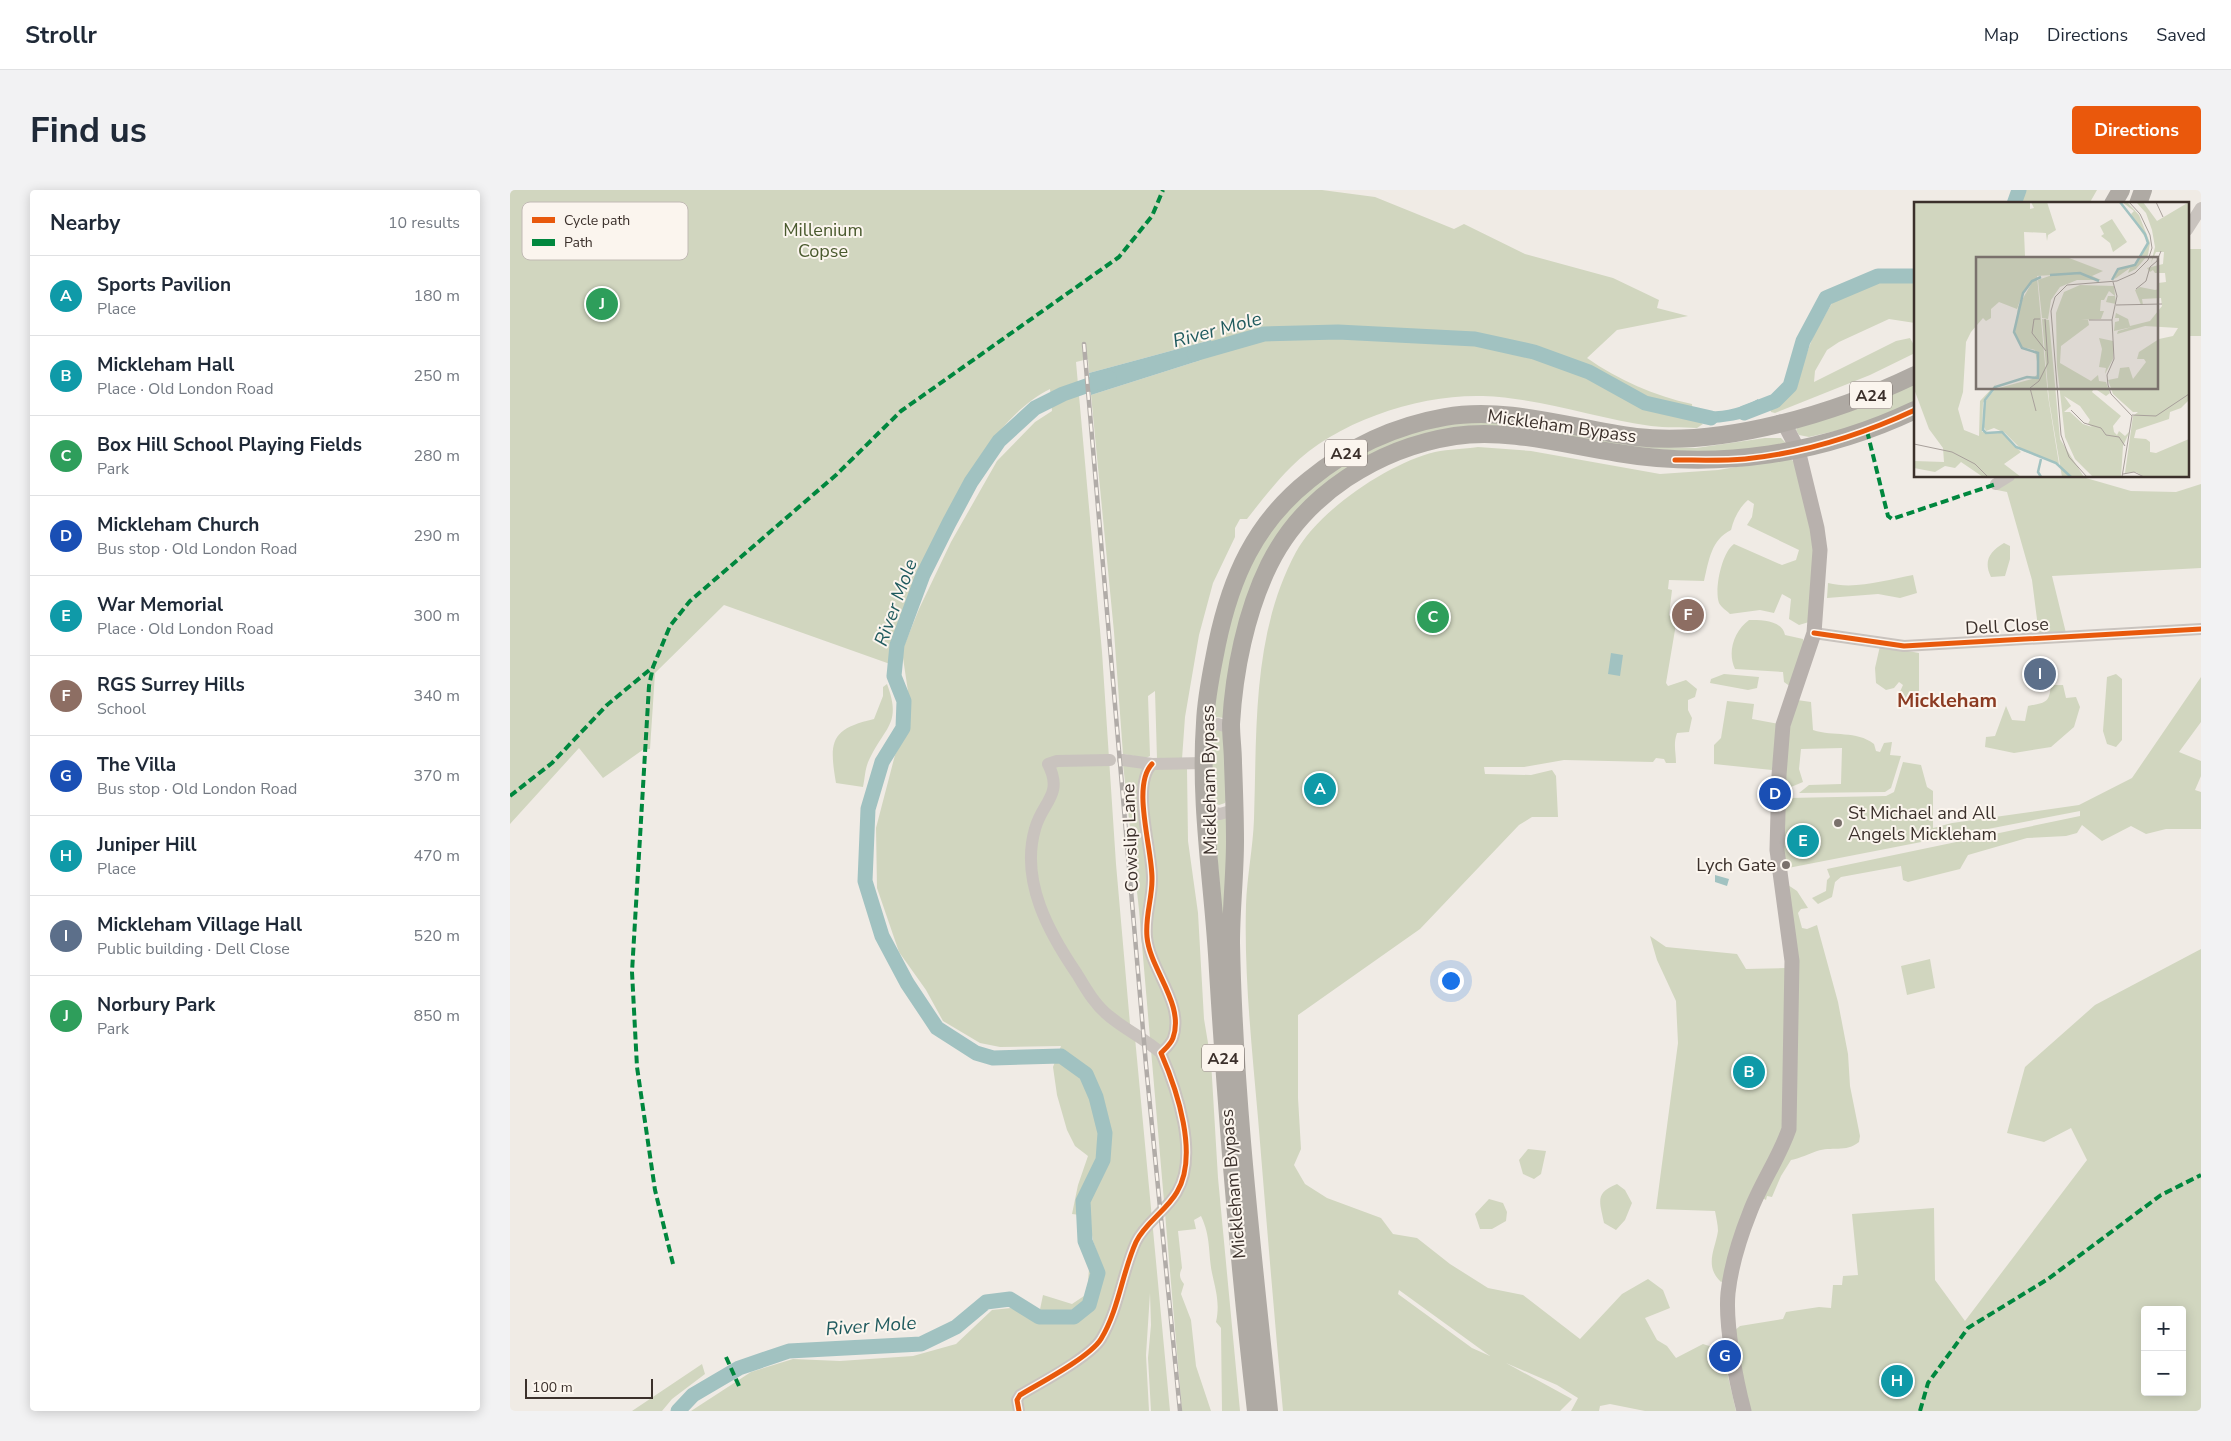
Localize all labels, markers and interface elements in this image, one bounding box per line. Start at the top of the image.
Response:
text: Strollr [25,19,97,51]
text: Map [1984,23,2019,47]
text: Directions [2047,23,2128,47]
text: Saved [2156,23,2206,47]
button: Directions [2072,106,2201,154]
text: Find us [30,107,147,154]
legend [522,202,688,260]
inset map [1914,202,2188,478]
text: Nearby [50,209,120,237]
text: Cycle path [564,211,630,230]
text: 10 results [388,212,460,234]
park label: Millenium Copse [783,218,863,263]
text: Path [564,233,593,252]
text: Sports Pavilion [97,272,231,298]
text: A [60,285,72,307]
text: 180 m [413,285,460,307]
pin: J [586,285,618,323]
text: Place [97,298,136,320]
water label: River Mole [1170,306,1265,354]
text: Mickleham Hall [97,352,234,378]
text: B [60,365,72,387]
text: 250 m [413,365,460,387]
text: Place · Old London Road [97,378,274,400]
road number: A24 [1850,382,1892,408]
street label: Mickleham Bypass [1486,404,1638,448]
text: Box Hill School Playing Fields [97,432,362,458]
road number: A24 [1325,440,1367,466]
text: C [61,445,71,467]
text: 280 m [413,445,460,467]
text: Park [97,458,129,480]
text: Mickleham Church [97,512,259,538]
text: D [60,525,72,547]
text: 290 m [413,525,460,547]
text: Bus stop · Old London Road [97,538,297,560]
water label: River Mole [868,555,924,650]
text: War Memorial [97,592,223,618]
pin: F [1672,596,1704,634]
pin: C [1417,598,1449,636]
text: E [61,605,71,627]
text: 300 m [413,605,460,627]
street label: Dell Close [1965,612,2049,640]
text: Place · Old London Road [97,618,274,640]
pin: I [2024,655,2056,693]
text: RGS Surrey Hills [97,672,245,698]
text: F [62,685,71,707]
text: 340 m [413,685,460,707]
district label: Mickleham [1897,687,1997,714]
text: School [97,698,146,720]
street label: Mickleham Bypass [1196,705,1222,855]
text: The Villa [97,752,176,778]
text: G [60,765,72,787]
text: 370 m [413,765,460,787]
pin: A [1304,770,1336,808]
pin: D [1759,775,1791,813]
text: Bus stop · Old London Road [97,778,297,800]
street label: Cowslip Lane [1116,783,1144,893]
place label: St Michael and All Angels Mickleham [1848,801,1997,846]
marker: St Michael and All Angels Mickleham [1832,817,1844,829]
pin: E [1787,822,1819,860]
text: Juniper Hill [97,832,197,858]
text: H [60,845,72,867]
text: 470 m [413,845,460,867]
place label: Lych Gate [1696,853,1776,877]
text: Place [97,858,136,880]
marker: Lych Gate [1780,859,1792,871]
text: Mickleham Village Hall [97,912,302,938]
text: I [64,925,68,947]
text: 520 m [413,925,460,947]
text: Public building · Dell Close [97,938,290,960]
your location [1438,968,1464,994]
text: Norbury Park [97,992,215,1018]
text: J [63,1005,69,1027]
text: 850 m [413,1005,460,1027]
text: Park [97,1018,129,1040]
road number: A24 [1202,1044,1244,1071]
pin: B [1733,1053,1765,1091]
street label: Mickleham Bypass [1214,1108,1252,1260]
map controls [2141,1306,2186,1396]
button: + [2141,1306,2186,1351]
water label: River Mole [825,1310,917,1342]
pin: G [1709,1337,1741,1375]
button: − [2141,1351,2186,1396]
pin: H [1881,1362,1913,1400]
scale bar [525,1376,652,1399]
text: 100 m [532,1378,573,1397]

